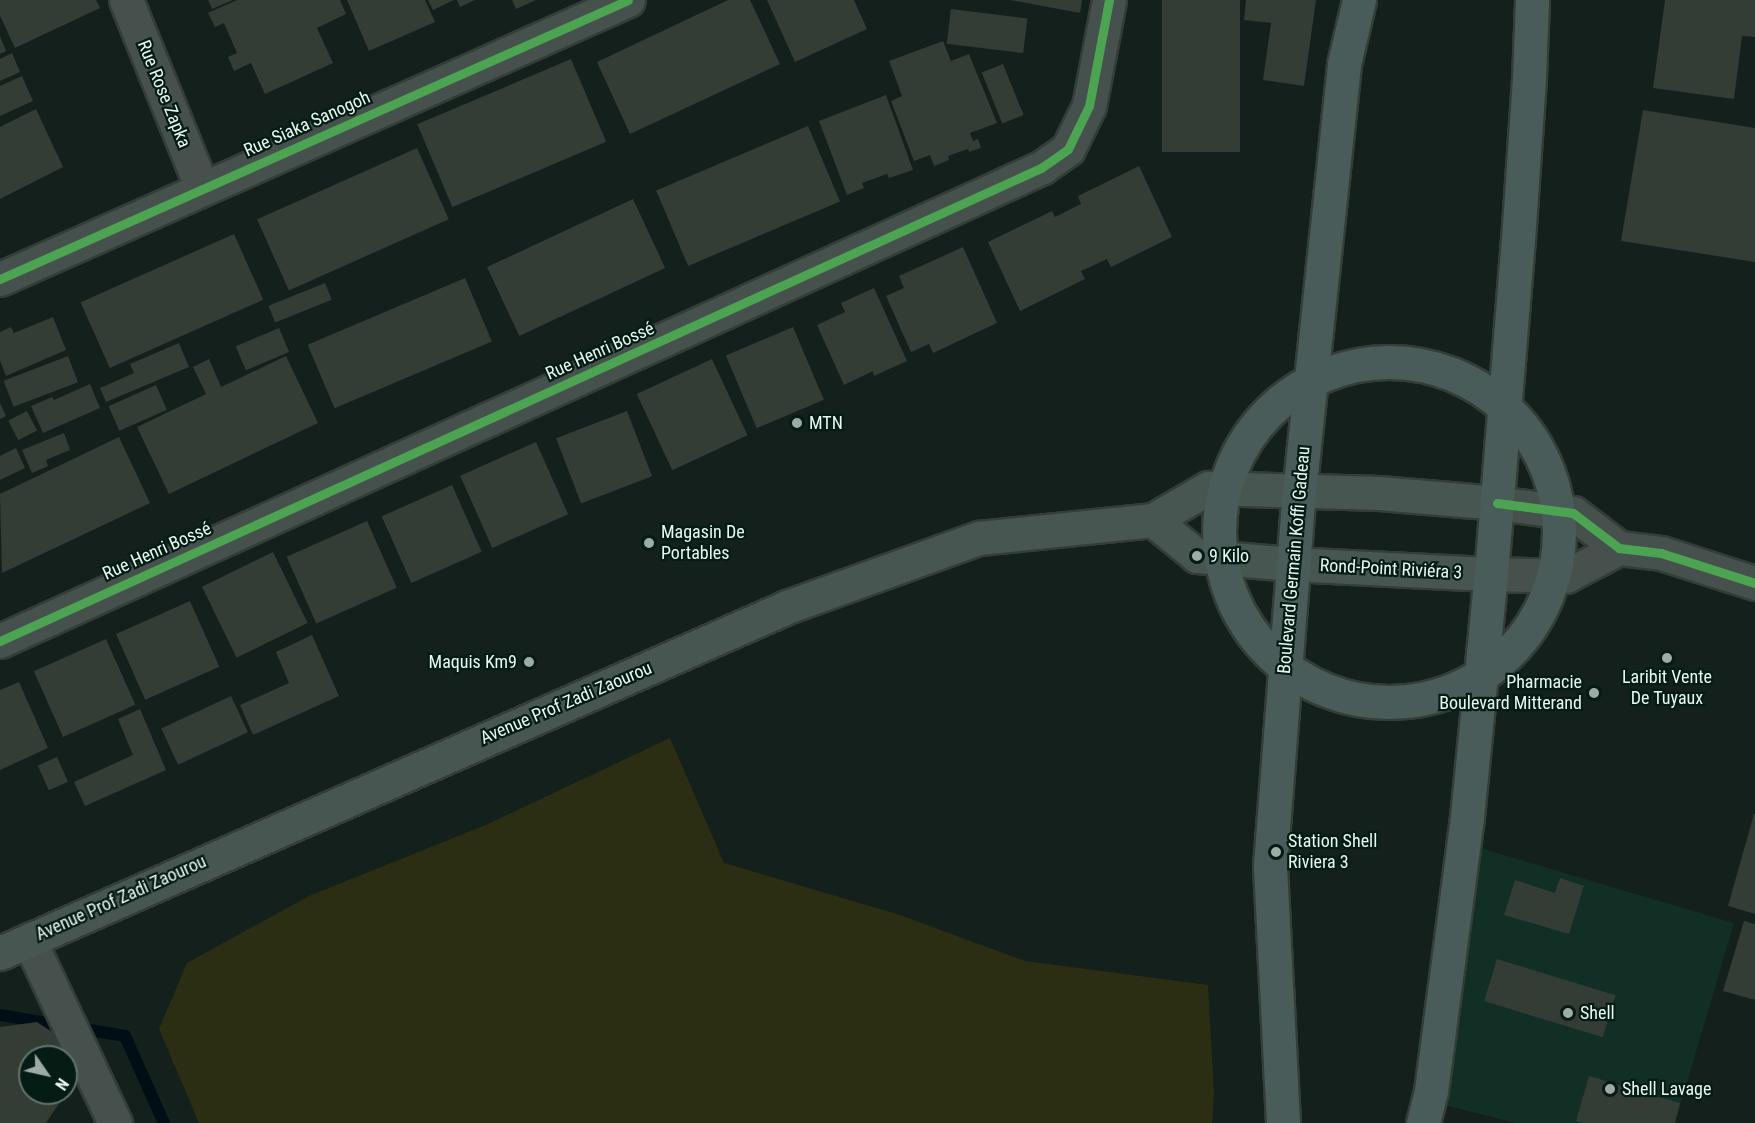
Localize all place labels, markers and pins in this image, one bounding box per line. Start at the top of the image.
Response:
place label: MTN [809,412,843,434]
marker: MTN [790,416,804,430]
place label: Magasin De Portables [661,522,745,564]
marker: Magasin De Portables [642,536,656,550]
place label: 9 Kilo [1209,545,1249,567]
marker: 9 Kilo [1190,549,1204,563]
place label: Maquis Km9 [429,651,517,673]
marker: Laribit Vente De Tuyaux [1660,651,1674,665]
marker: Maquis Km9 [522,655,536,669]
place label: Laribit Vente De Tuyaux [1622,667,1712,710]
place label: Pharmacie Boulevard Mitterand [1439,672,1582,714]
marker: Pharmacie Boulevard Mitterand [1587,686,1601,700]
place label: Station Shell Riviera 3 [1288,831,1377,874]
marker: Station Shell Riviera 3 [1269,845,1283,859]
place label: Shell [1580,1002,1615,1024]
marker: Shell [1561,1006,1575,1020]
place label: Shell Lavage [1622,1078,1711,1100]
marker: Shell Lavage [1603,1082,1617,1096]

